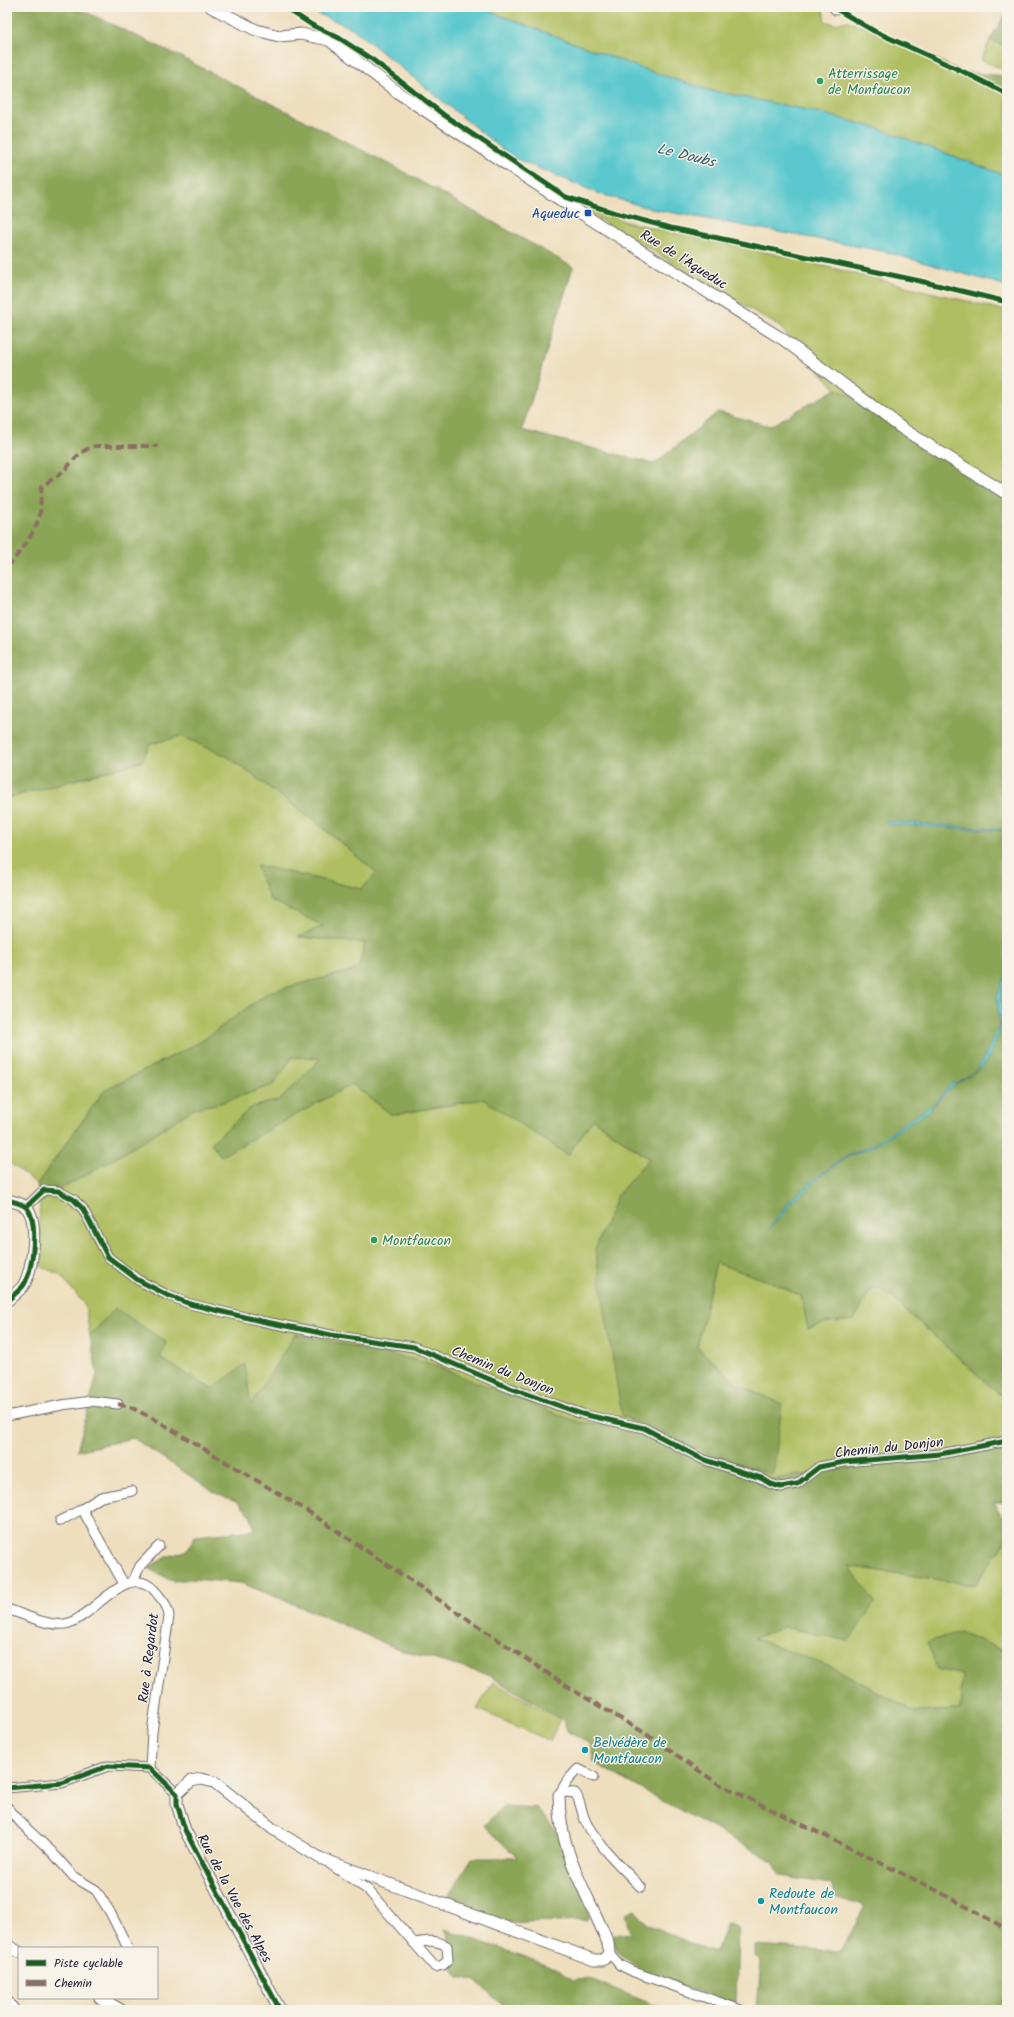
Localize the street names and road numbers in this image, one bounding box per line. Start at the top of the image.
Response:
street label: Rue de l'Aqueduc [636,224,731,295]
street label: Chemin du Donjon [448,1340,557,1402]
street label: Chemin du Donjon [834,1431,945,1465]
street label: Rue à Regardot [133,1611,165,1704]
street label: Rue de la Vue des Alpes [191,1830,277,1967]

